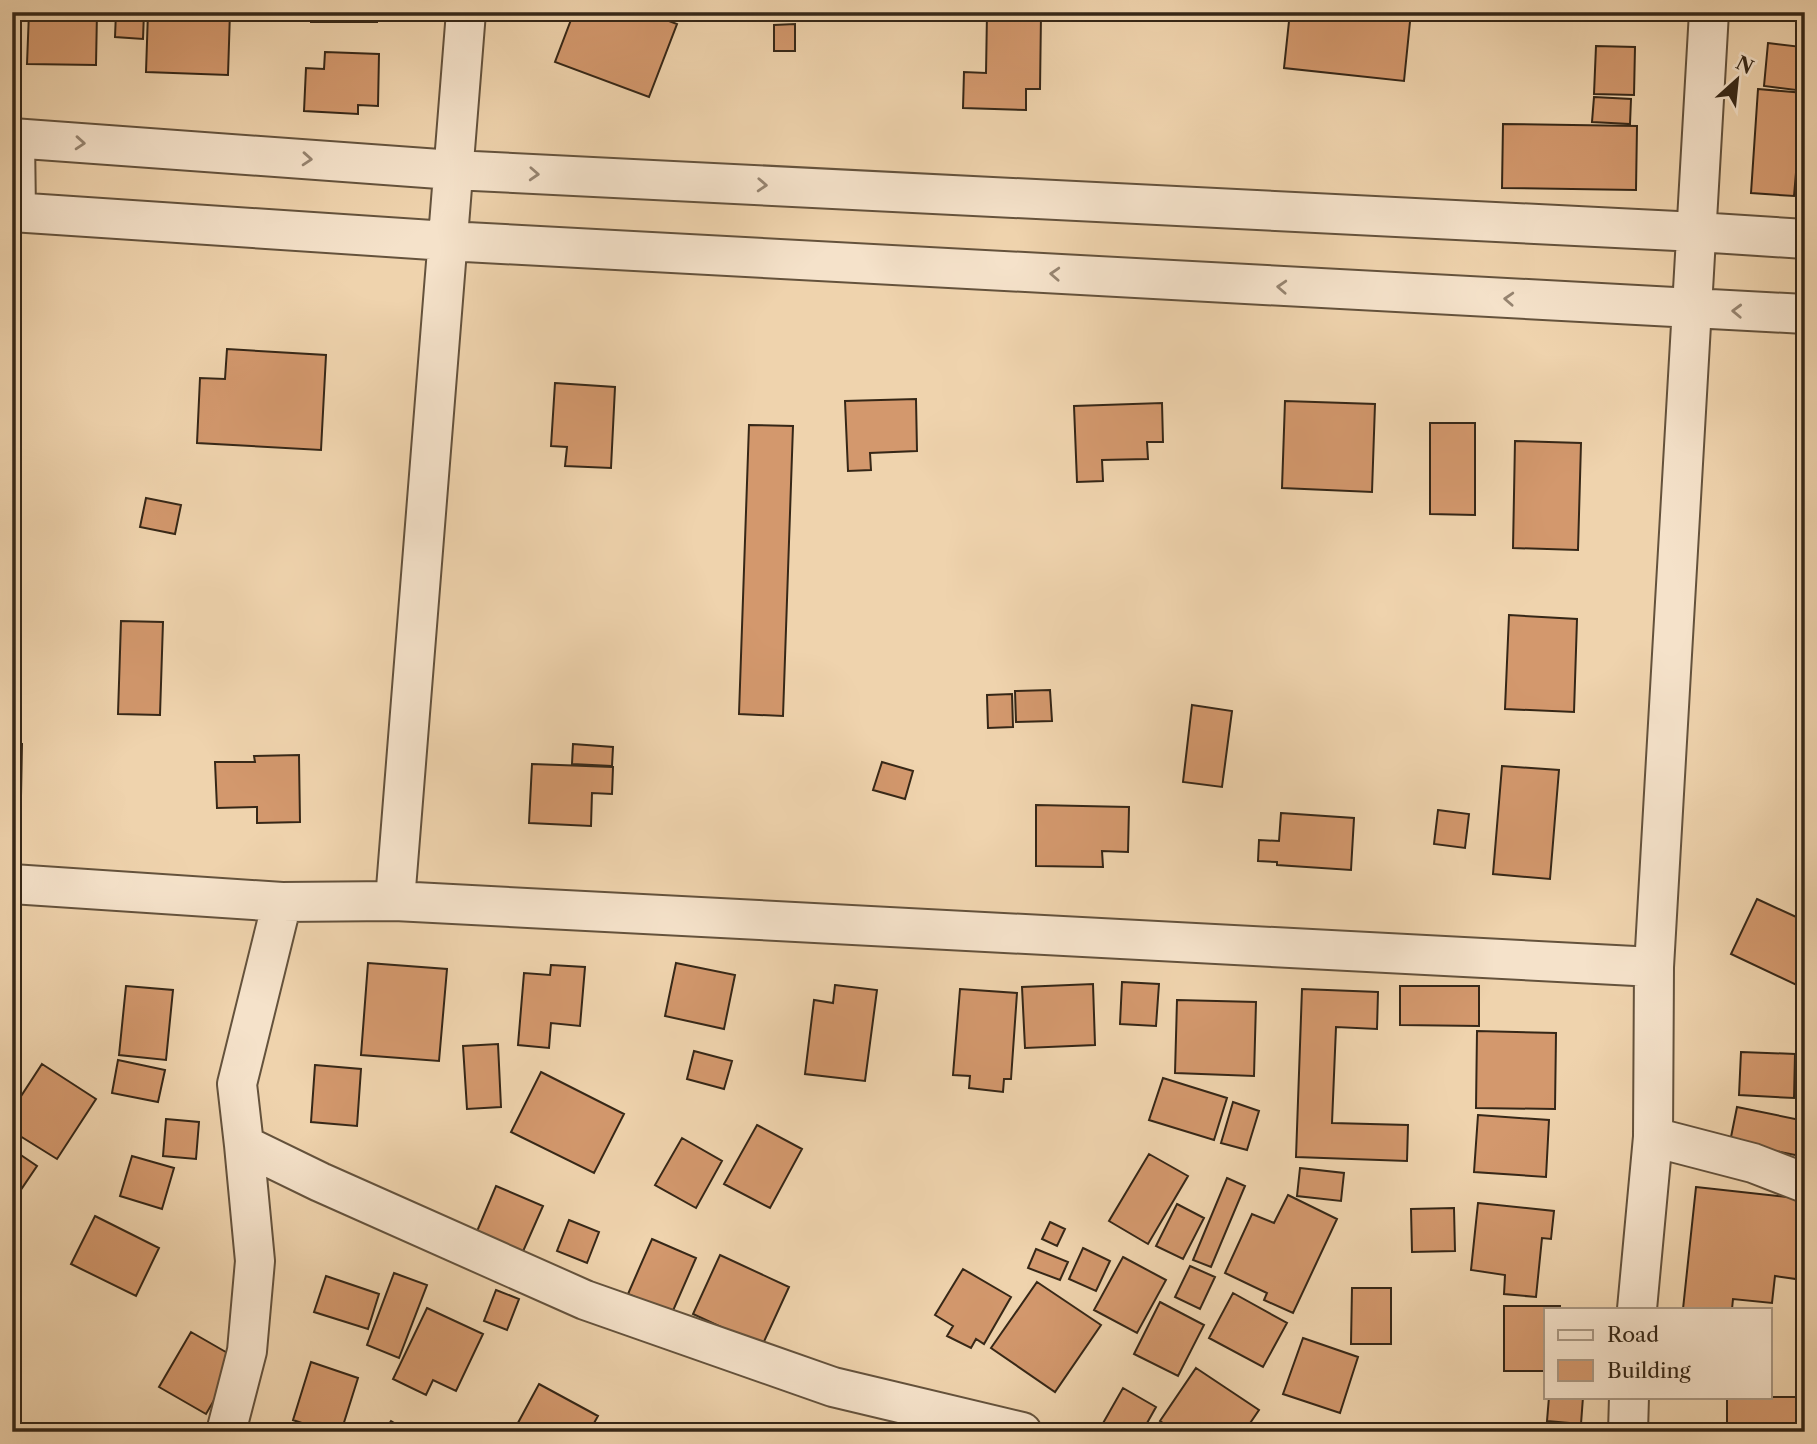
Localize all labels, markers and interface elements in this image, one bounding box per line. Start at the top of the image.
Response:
north arrow [1702,46,1772,116]
text: N [1732,51,1757,79]
one-way arrow [75,135,86,150]
one-way arrow [302,151,313,166]
one-way arrow [529,166,540,181]
one-way arrow [756,177,767,192]
one-way arrow [1049,267,1060,282]
one-way arrow [1276,280,1287,295]
one-way arrow [1504,292,1515,307]
one-way arrow [1731,304,1742,319]
legend [1544,1308,1772,1398]
text: Road [1607,1322,1659,1347]
text: Building [1607,1358,1692,1383]

